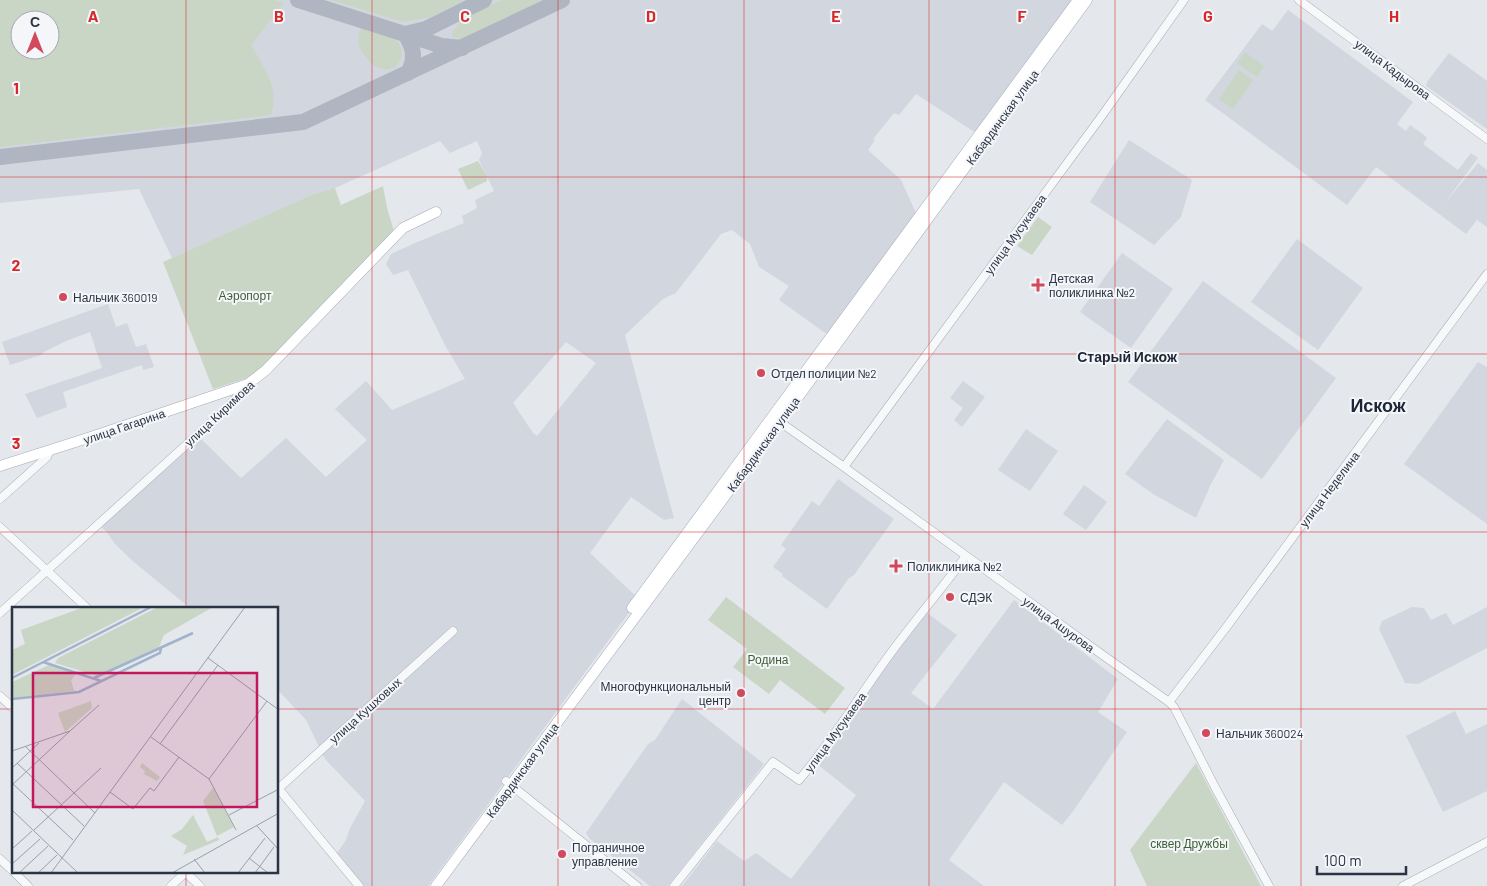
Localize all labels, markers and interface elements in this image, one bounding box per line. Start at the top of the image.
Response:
text: A [88,6,99,25]
text: B [274,6,284,25]
text: C [460,6,470,25]
text: D [646,6,656,25]
text: E [831,6,841,25]
text: F [1018,6,1027,25]
text: G [1203,6,1213,25]
text: H [1389,6,1399,25]
north arrow [10,10,60,60]
text: С [30,13,40,30]
street label: улица Кадырова [1352,36,1434,103]
street label: Кабардинская улица [963,67,1042,168]
text: 1 [13,78,19,97]
street label: улица Мусукаева [981,191,1050,277]
text: 2 [12,255,21,274]
place label: Детская поликлинка №2 [1049,271,1135,299]
marker: Детская поликлинка №2 [1031,278,1045,292]
park label: Аэропорт [219,288,272,303]
place label: Нальчик 360019 [73,290,157,304]
marker: Нальчик 360019 [57,291,69,303]
district label: Старый Искож [1077,348,1178,365]
place label: Отдел полиции №2 [771,366,877,381]
marker: Отдел полиции №2 [755,367,767,379]
street label: улица Киримова [181,377,258,450]
street label: Кабардинская улица [724,394,803,495]
district label: Искож [1350,394,1406,416]
street label: улица Гагарина [81,405,167,447]
text: 3 [12,433,20,452]
street label: улица Неделина [1296,448,1363,530]
marker: Поликлиника №2 [889,559,903,573]
place label: Поликлиника №2 [907,559,1002,573]
place label: СДЭК [960,590,992,605]
marker: СДЭК [944,591,956,603]
street label: улица Ашурова [1020,593,1098,656]
inset map [12,607,279,874]
park label: Родина [748,652,789,667]
street label: улица Кушховых [326,674,404,747]
place label: Многофункциональный центр [601,679,731,708]
marker: Многофункциональный центр [735,687,747,699]
street label: улица Мусукаева [801,689,870,775]
street label: Кабардинская улица [483,720,562,821]
place label: Нальчик 360024 [1216,726,1303,740]
marker: Нальчик 360024 [1200,727,1212,739]
park label: сквер Дружбы [1150,836,1228,851]
place label: Пограничное управление [572,840,645,869]
scale bar [1317,844,1406,876]
marker: Пограничное управление [556,848,568,860]
text: 100 m [1324,851,1362,869]

